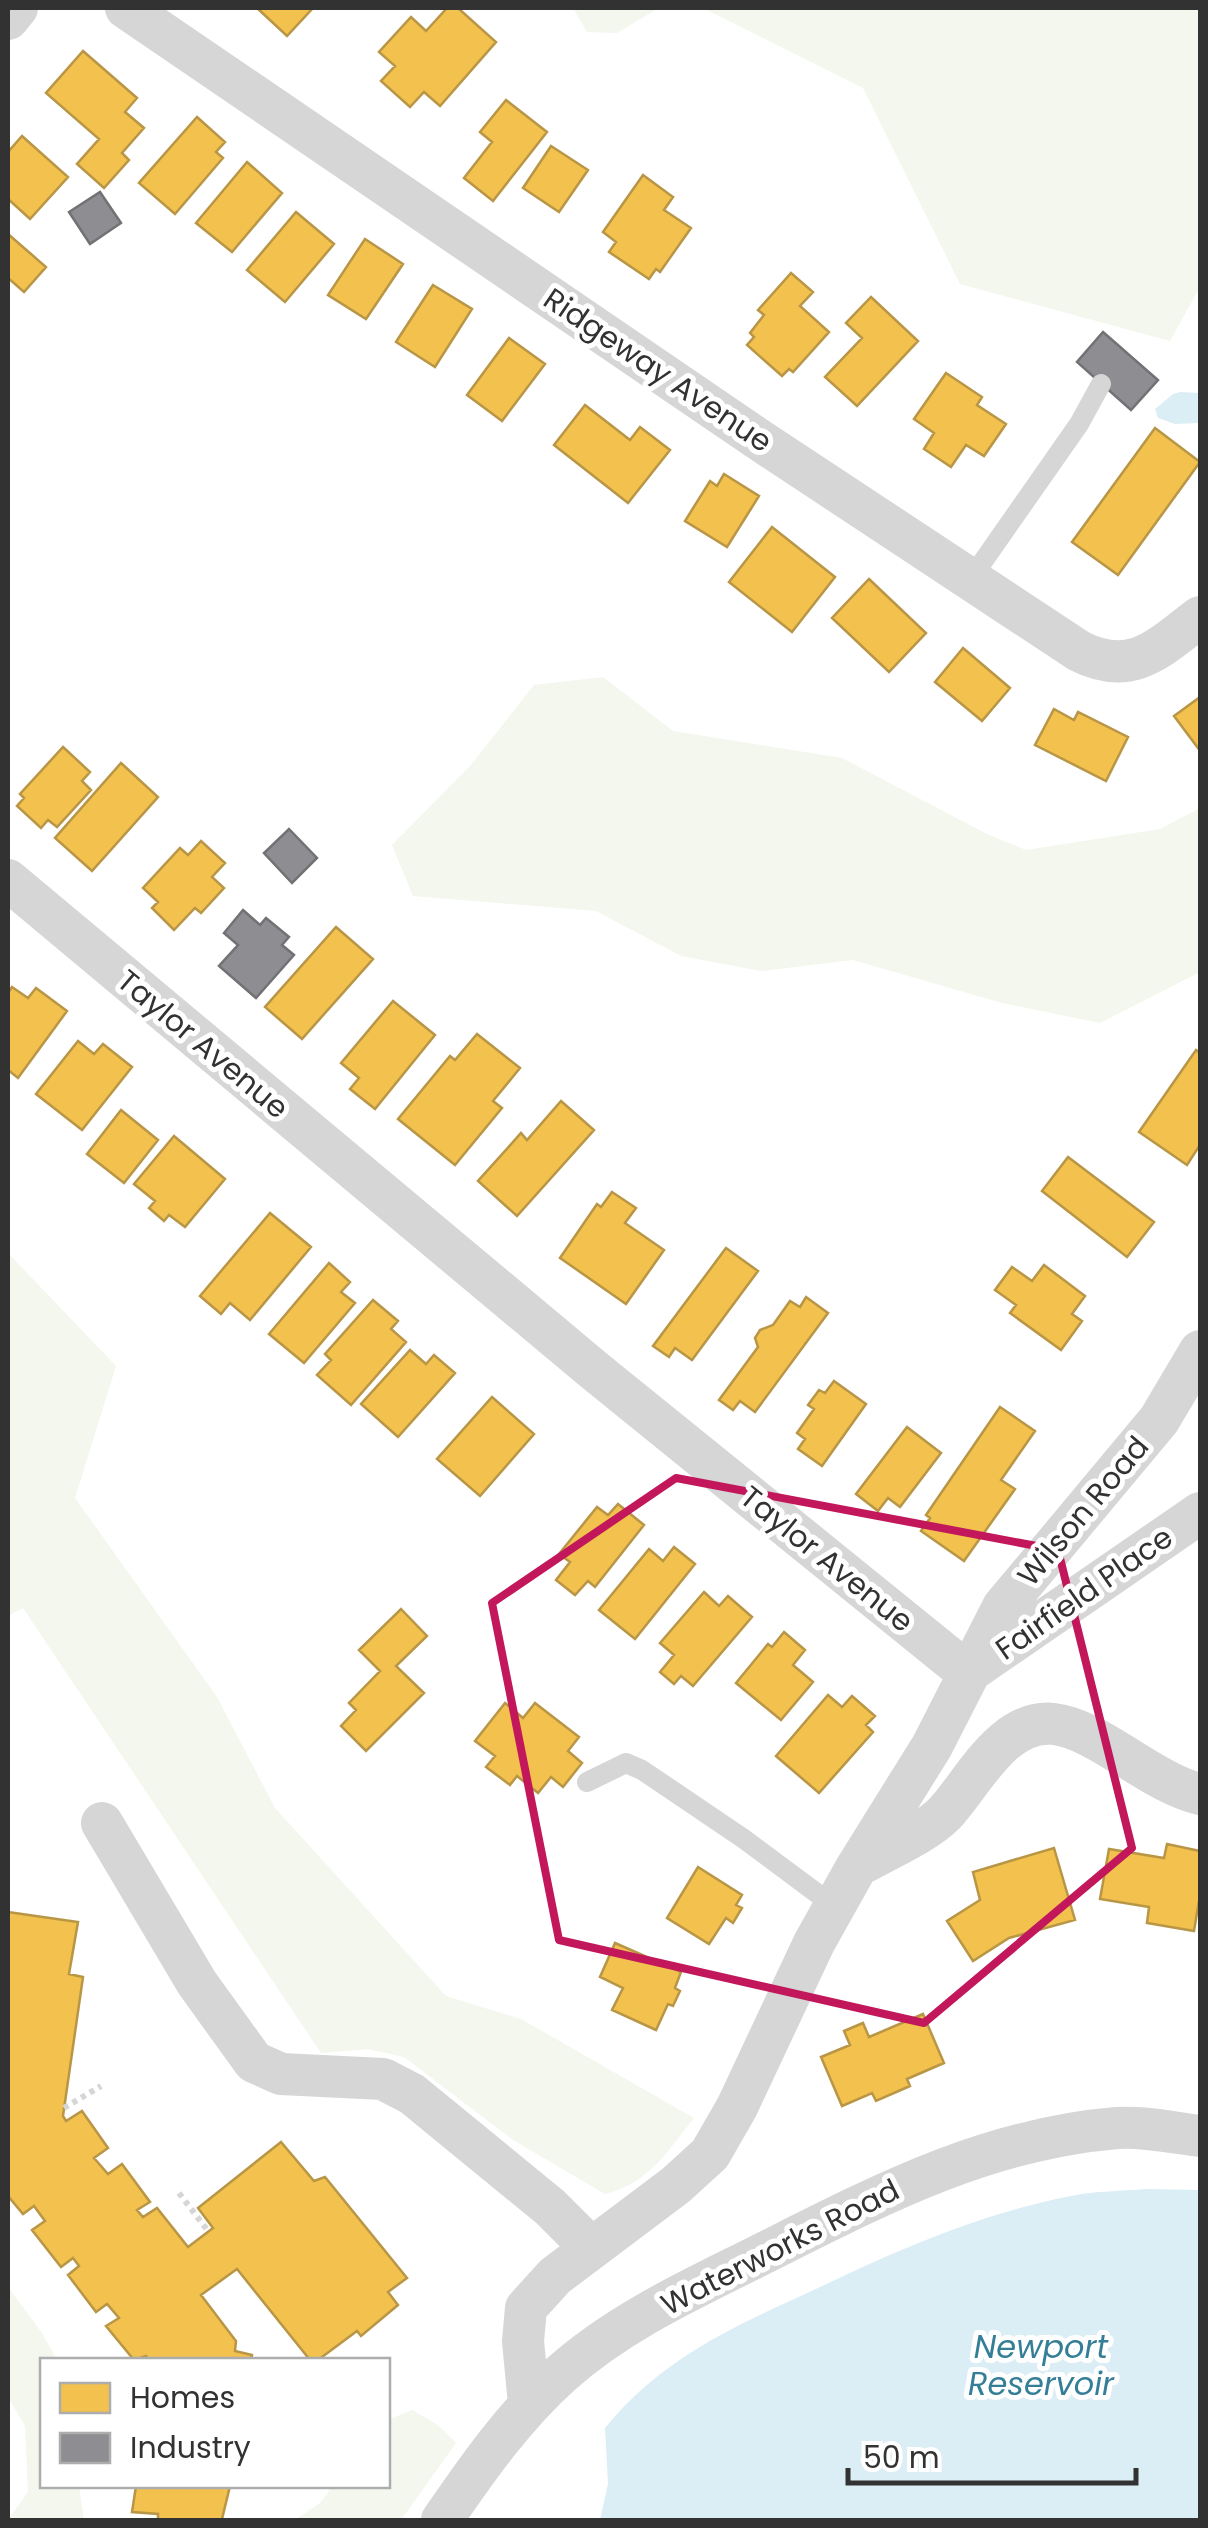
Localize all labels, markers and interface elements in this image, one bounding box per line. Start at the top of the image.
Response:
street label: Ridgeway Avenue [535,277,781,463]
street label: Taylor Avenue [108,959,298,1129]
street label: Wilson Road [1007,1427,1159,1595]
street label: Taylor Avenue [731,1476,923,1642]
street label: Fairfield Place [987,1516,1181,1670]
street label: Waterworks Road [653,2168,907,2326]
water label: Newport Reservoir [968,2324,1115,2406]
legend [40,2358,390,2488]
text: Homes [130,2376,235,2419]
scale bar [848,2423,1136,2485]
text: Industry [130,2426,251,2469]
text: 50 m [863,2436,940,2479]

